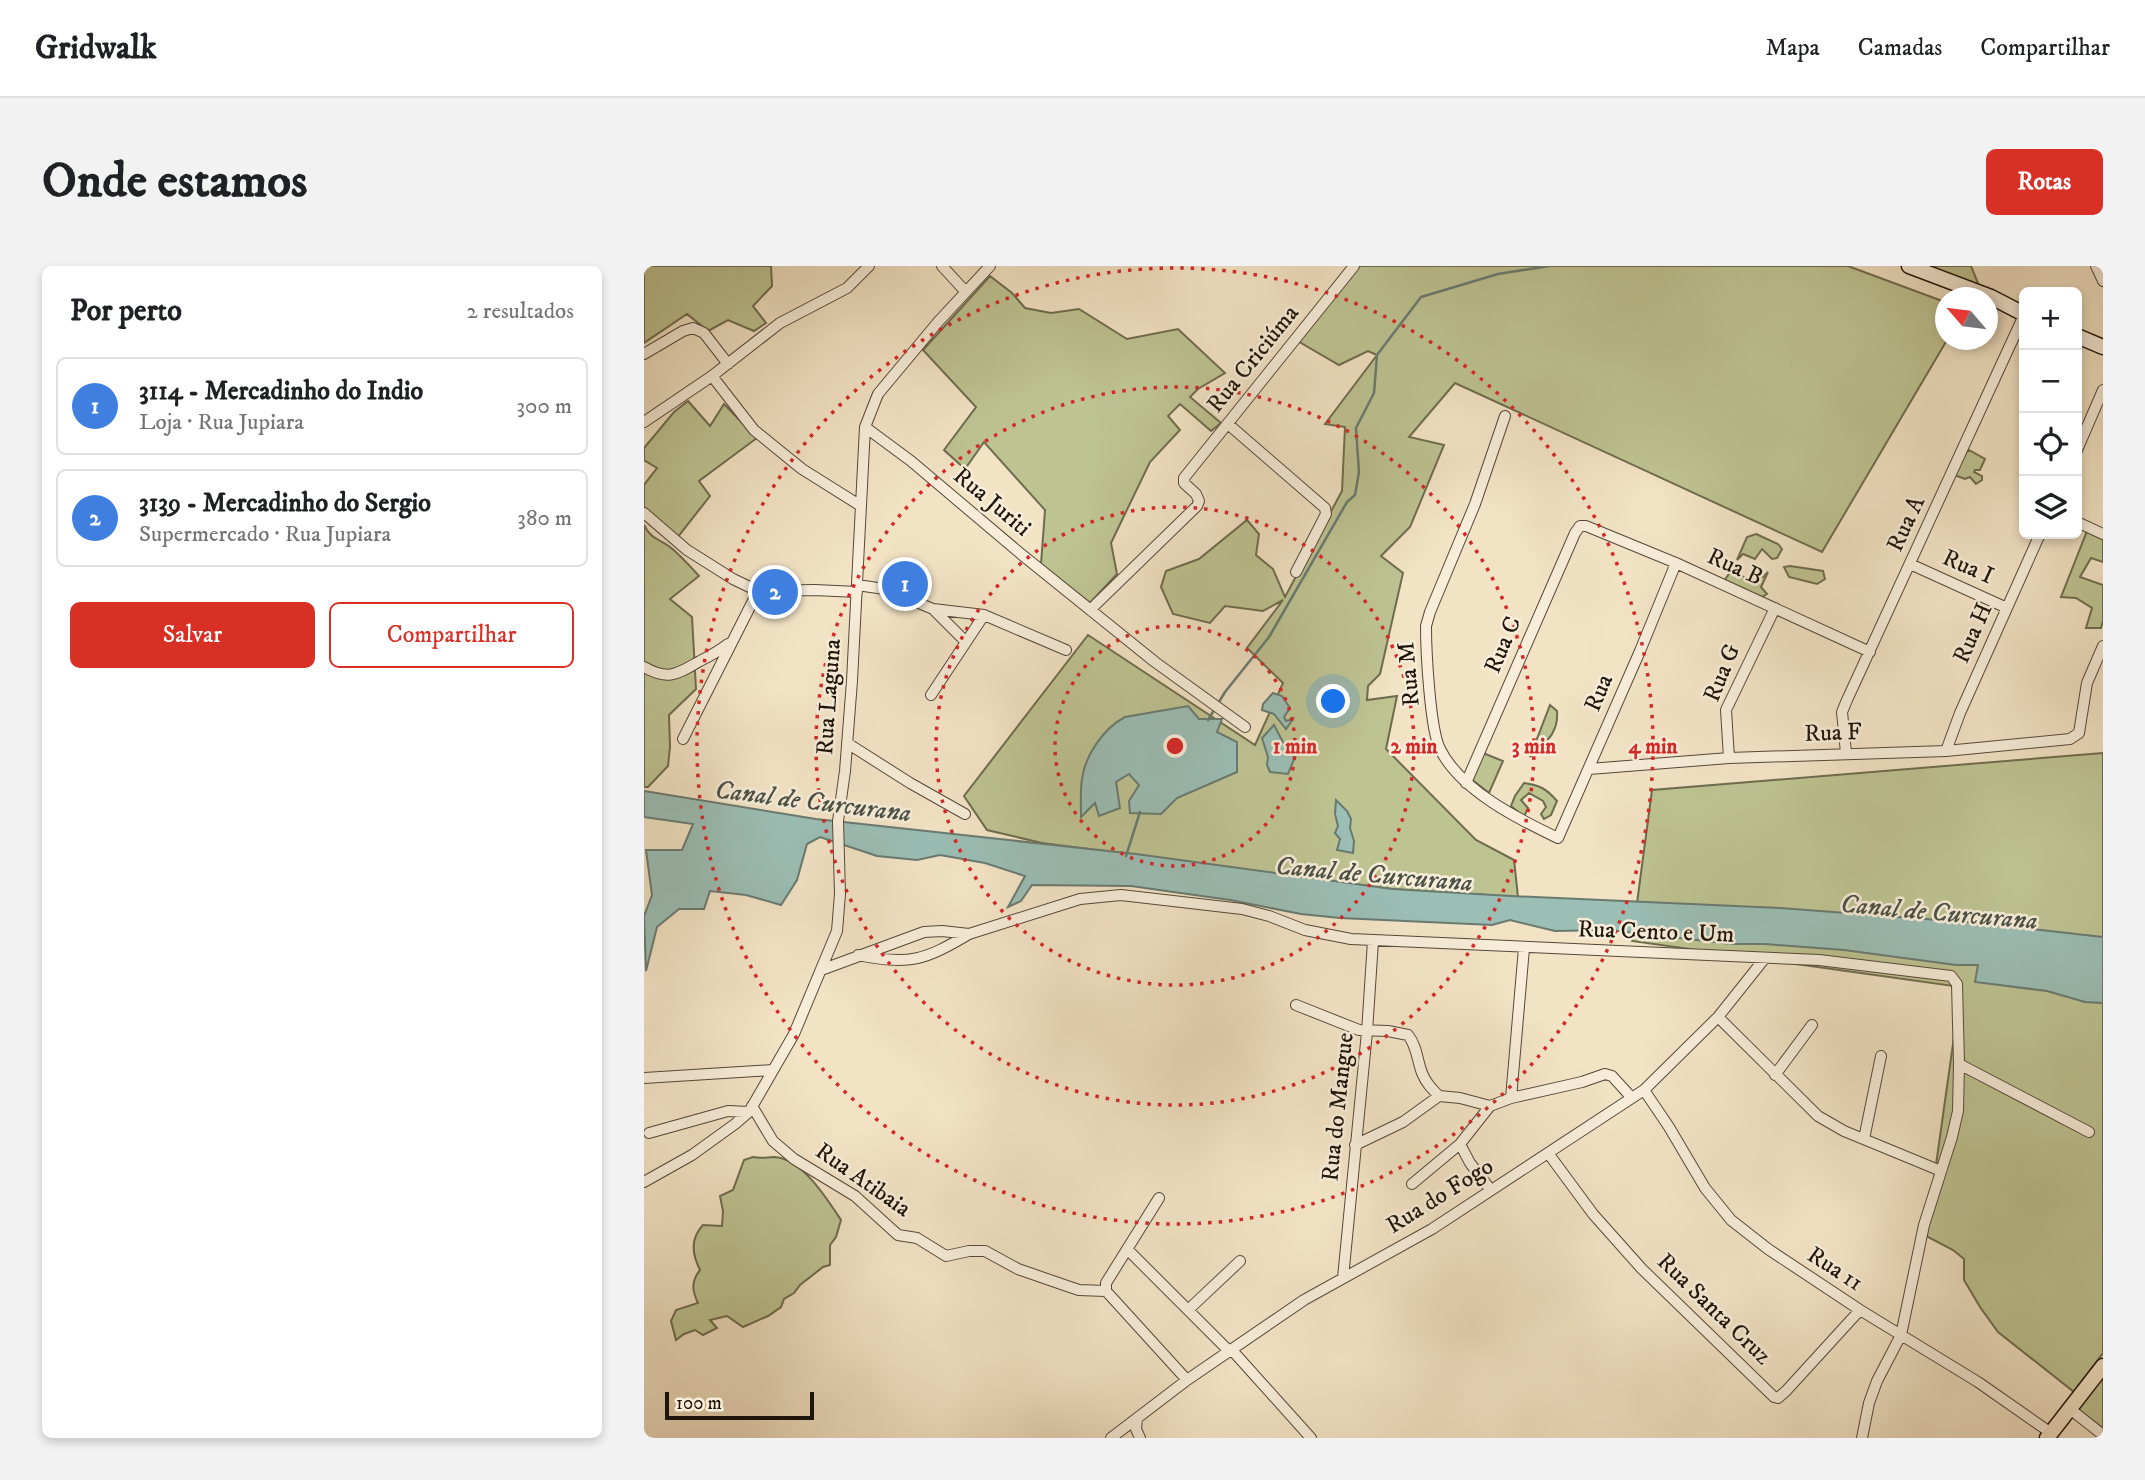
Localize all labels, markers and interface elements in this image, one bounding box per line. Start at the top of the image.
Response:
text: Gridwalk [35,28,157,69]
text: Mapa [1765,33,1820,63]
text: Camadas [1858,33,1942,63]
text: Compartilhar [1980,33,2110,63]
button: Rotas [1986,149,2103,215]
text: Onde estamos [42,151,307,213]
north arrow [1935,287,1998,350]
map controls [2019,287,2082,539]
button: + [2019,287,2082,350]
text: Por perto [70,293,182,330]
text: 2 resultados [467,297,574,326]
street label: Rua Criciúma [1200,298,1306,419]
button: − [2019,350,2082,413]
text: 3114 - Mercadinho do Indio [139,375,423,408]
text: 1 [91,392,99,421]
text: 300 m [516,392,572,421]
text: Loja · Rua Jupiara [139,408,304,437]
button: locate [2019,413,2082,476]
street label: Rua Juriti [947,461,1037,543]
button: layers [2019,476,2082,539]
text: 3139 - Mercadinho do Sergio [139,487,431,520]
street label: Rua A [1880,491,1932,557]
text: 2 [89,504,101,533]
text: 380 m [517,504,572,533]
text: Supermercado · Rua Jupiara [139,520,391,549]
street label: Rua B [1702,541,1768,593]
street label: Rua I [1938,543,1998,591]
pin: 1 [882,558,928,610]
pin: 2 [752,566,798,618]
street label: Rua H [1946,598,2000,668]
button: Salvar [70,602,315,668]
button: Compartilhar [329,602,574,668]
street label: Rua C [1478,612,1528,678]
street label: Rua Laguna [810,637,848,756]
street label: Rua M [1391,640,1427,708]
street label: Rua G [1697,640,1747,706]
street label: Rua [1578,669,1620,716]
your location [1316,684,1350,718]
street label: Rua F [1804,717,1863,749]
centre of rings [1163,734,1187,758]
text: 1 min [1273,734,1318,760]
text: 2 min [1391,734,1439,760]
text: 3 min [1512,734,1557,760]
text: 4 min [1629,734,1678,760]
water label: Canal de Curcurana [713,774,913,830]
water label: Canal de Curcurana [1274,850,1474,900]
water label: Canal de Curcurana [1839,888,2039,938]
street label: Rua Cento e Um [1577,914,1735,950]
street label: Rua do Mangue [1315,1031,1361,1183]
street label: Rua Atibaia [809,1136,917,1224]
street label: Rua do Fogo [1381,1151,1499,1241]
street label: Rua 11 [1801,1240,1869,1298]
street label: Rua Santa Cruz [1650,1247,1778,1372]
scale bar [665,1389,814,1421]
text: 100 m [676,1392,722,1415]

